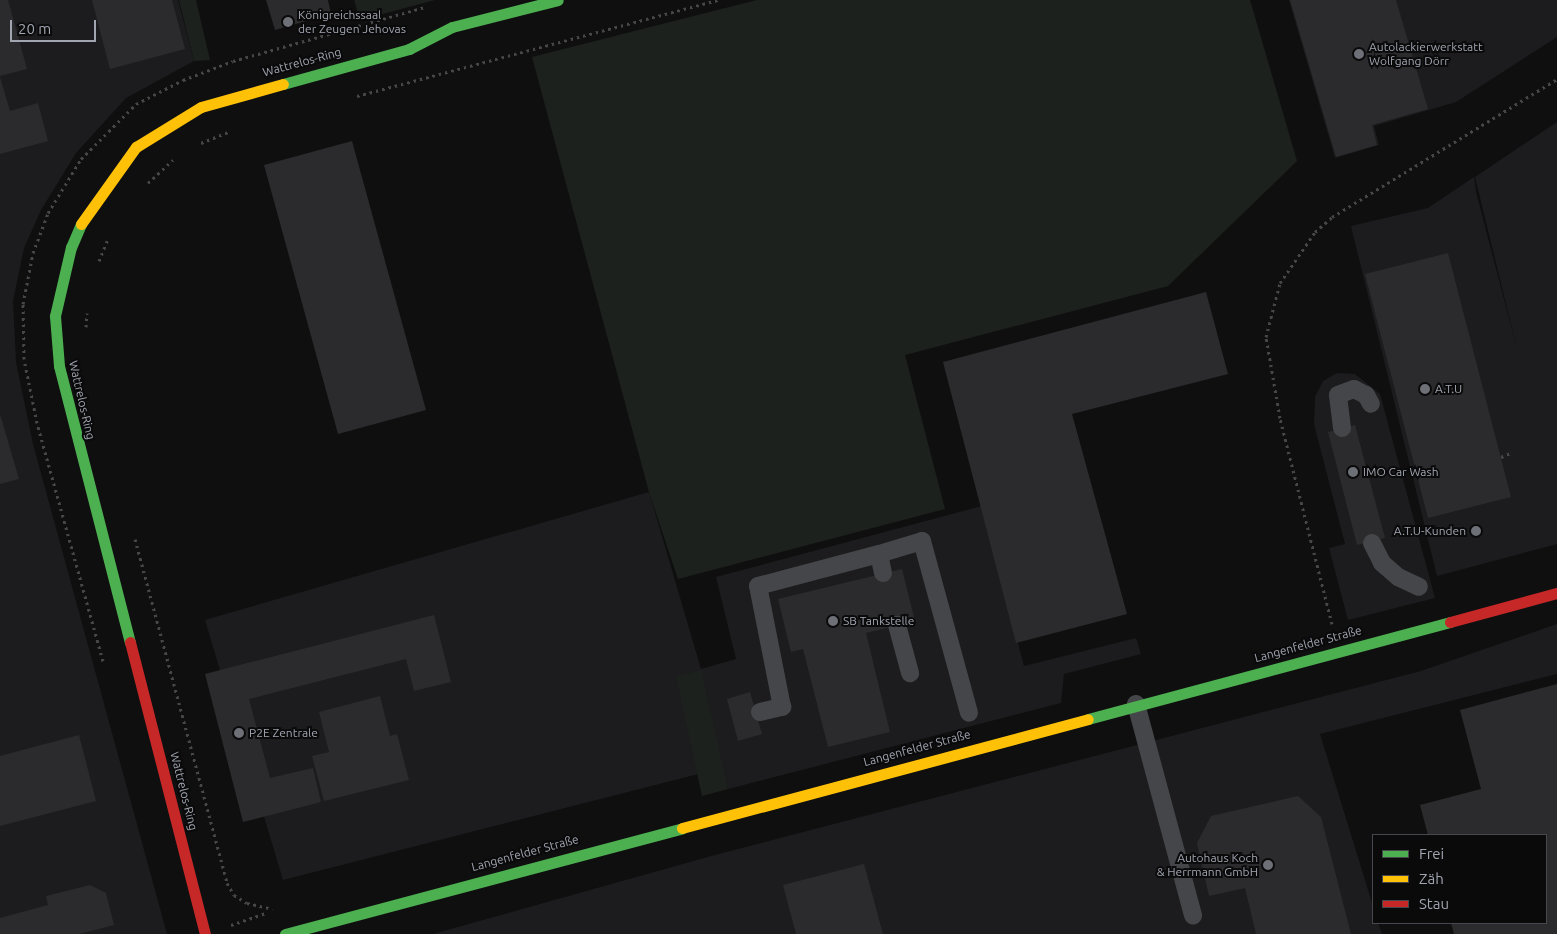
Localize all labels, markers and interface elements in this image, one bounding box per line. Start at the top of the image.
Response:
place label: Königreichssaal der Zeugen Jehovas [298,8,406,36]
scale bar [12,10,99,42]
marker: Königreichssaal der Zeugen Jehovas [282,16,294,28]
text: 20 m [18,20,51,37]
place label: Autolackierwerkstatt Wolfgang Dörr [1369,40,1483,68]
street label: Wattrelos-Ring [261,45,343,79]
marker: Autolackierwerkstatt Wolfgang Dörr [1353,48,1365,60]
street label: Wattrelos-Ring [66,359,98,441]
place label: A.T.U [1435,382,1462,396]
marker: A.T.U [1419,383,1431,395]
place label: IMO Car Wash [1363,465,1438,479]
marker: IMO Car Wash [1347,466,1359,478]
place label: A.T.U-Kunden [1394,524,1466,538]
marker: A.T.U-Kunden [1470,525,1482,537]
place label: SB Tankstelle [843,614,914,628]
marker: SB Tankstelle [827,615,839,627]
street label: Langenfelder Straße [1253,623,1363,665]
place label: P2E Zentrale [249,726,318,740]
marker: P2E Zentrale [233,727,245,739]
street label: Langenfelder Straße [862,727,972,769]
street label: Wattrelos-Ring [167,750,201,832]
street label: Langenfelder Straße [470,832,580,874]
legend [1372,834,1547,924]
text: Frei [1419,845,1444,862]
place label: Autohaus Koch & Herrmann GmbH [1157,851,1258,879]
marker: Autohaus Koch & Herrmann GmbH [1262,859,1274,871]
text: Zäh [1419,870,1444,887]
text: Stau [1419,895,1449,912]

